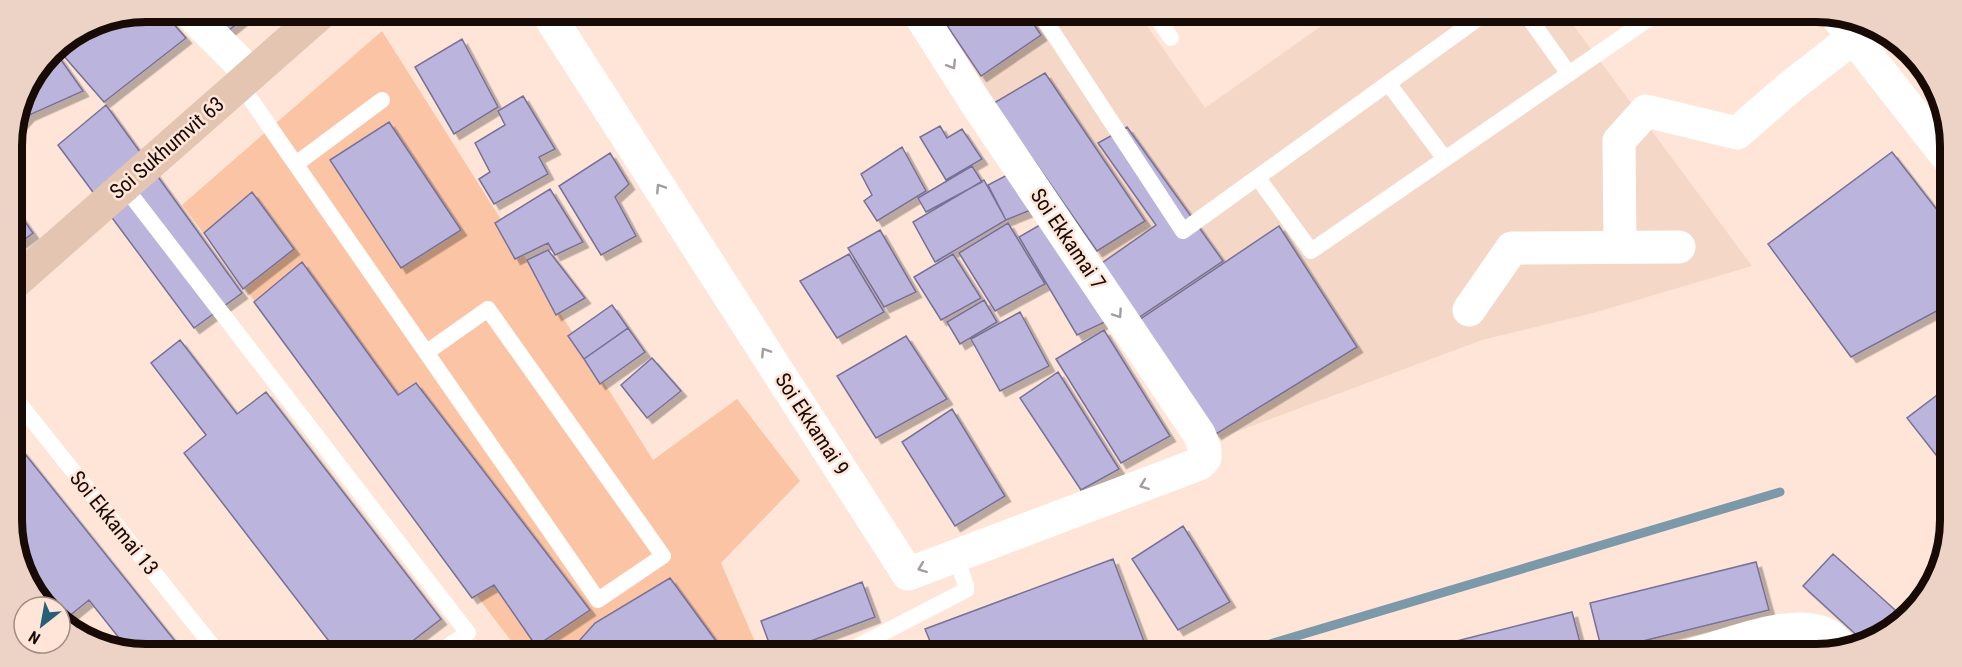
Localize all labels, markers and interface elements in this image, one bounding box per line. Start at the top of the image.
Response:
one-way arrow [944,58,955,69]
street label: Soi Sukhumvit 63 [105,92,229,204]
one-way arrow [656,183,667,194]
street label: Soi Ekkamai 7 [1026,184,1110,294]
one-way arrow [1111,307,1122,318]
one-way arrow [762,347,773,358]
street label: Soi Ekkamai 9 [770,369,854,479]
street label: Soi Ekkamai 13 [65,466,163,580]
one-way arrow [1139,477,1150,490]
one-way arrow [917,561,928,574]
north arrow [12,595,72,655]
text: N [25,627,44,648]

